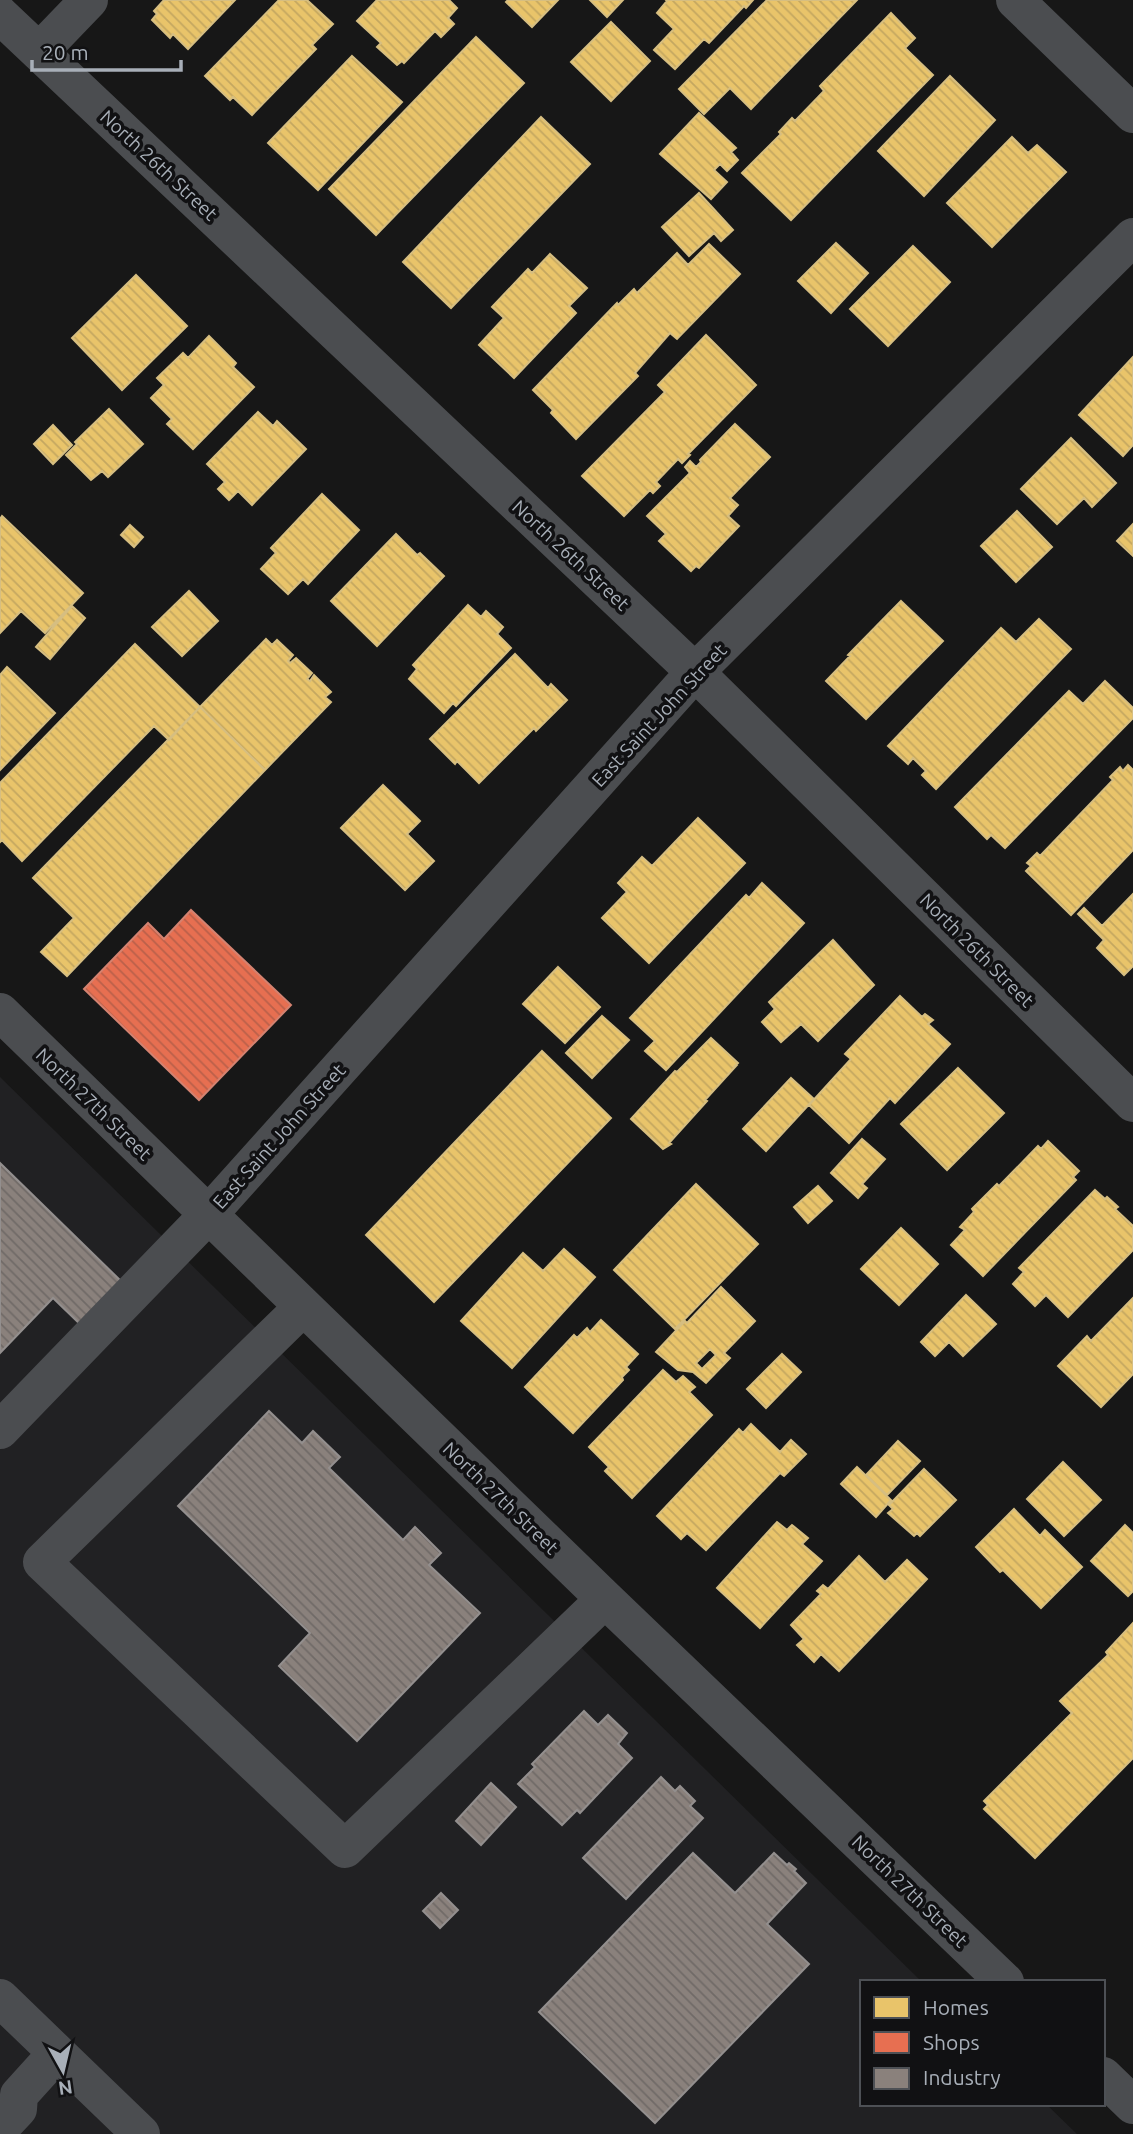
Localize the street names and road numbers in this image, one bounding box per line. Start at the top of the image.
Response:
street label: North 26th Street [96,105,222,225]
street label: North 26th Street [508,495,634,615]
street label: East Saint John Street [587,639,731,791]
street label: North 26th Street [916,889,1039,1012]
street label: North 27th Street [32,1043,157,1165]
street label: East Saint John Street [208,1059,350,1213]
street label: North 27th Street [439,1437,564,1559]
street label: North 27th Street [848,1830,973,1952]

